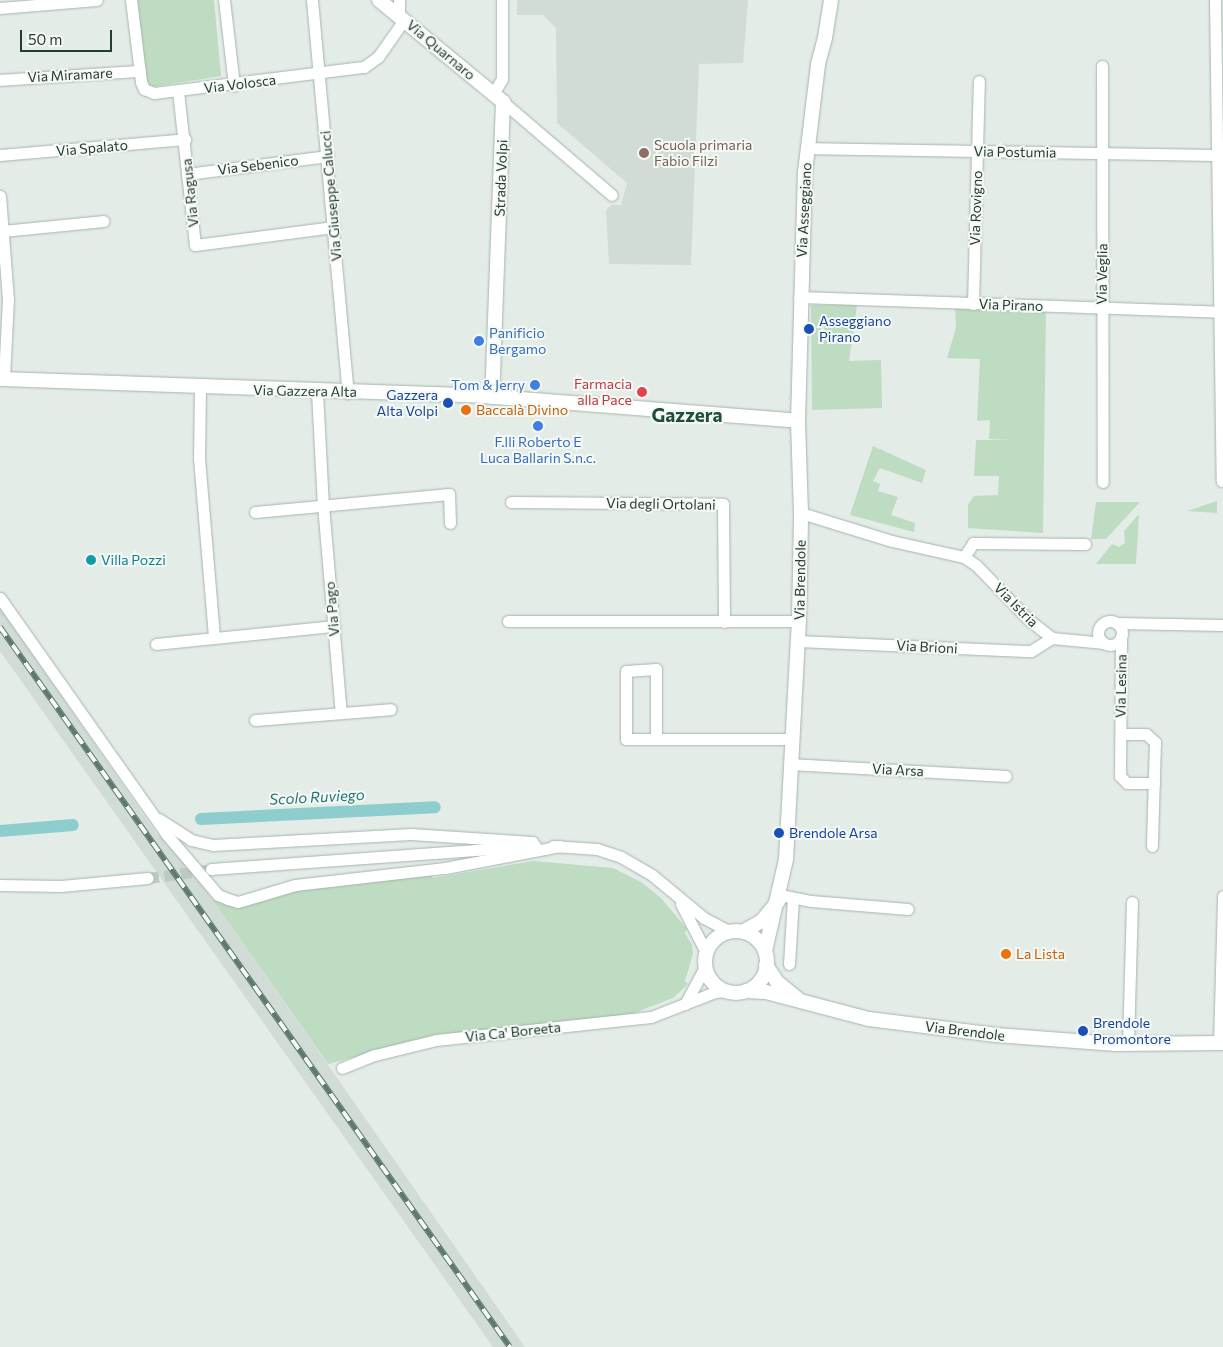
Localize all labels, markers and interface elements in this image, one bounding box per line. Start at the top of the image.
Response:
street label: Via Quarnaro [403,16,479,84]
scale bar [22,20,115,52]
text: 50 m [28,30,62,48]
street label: Via Miramare [27,64,113,86]
street label: Via Volosca [203,71,277,97]
street label: Via Giuseppe Calucci [317,130,345,262]
street label: Via Spalato [55,136,129,160]
place label: Scuola primaria Fabio Filzi [654,137,752,170]
street label: Strada Volpi [491,139,511,217]
street label: Via Postumia [973,143,1057,161]
marker: Scuola primaria Fabio Filzi [638,147,650,159]
street label: Via Sebenico [217,152,299,178]
street label: Via Ragusa [178,158,202,228]
street label: Via Asseggiano [793,162,815,258]
street label: Via Rovigno [966,170,986,246]
street label: Via Veglia [1093,243,1111,305]
street label: Via Pirano [978,295,1044,315]
place label: Asseggiano Pirano [819,313,891,346]
marker: Asseggiano Pirano [803,323,815,335]
place label: Panificio Bergamo [489,325,546,358]
marker: Panificio Bergamo [473,335,485,347]
place label: Farmacia alla Pace [574,376,632,408]
place label: Tom & Jerry [451,377,525,393]
marker: Tom & Jerry [529,379,541,391]
street label: Via Gazzera Alta [253,382,357,400]
marker: Farmacia alla Pace [636,386,648,398]
place label: Gazzera Alta Volpi [377,387,438,420]
marker: Gazzera Alta Volpi [442,397,454,409]
place label: Baccalà Divino [476,402,568,418]
marker: Baccalà Divino [460,404,472,416]
district label: Gazzera [651,404,723,426]
marker: F.lli Roberto E Luca Ballarin S.n.c. [532,420,544,432]
place label: F.lli Roberto E Luca Ballarin S.n.c. [480,434,596,467]
street label: Via degli Ortolani [606,495,716,513]
street label: Via Brendole [791,540,809,620]
place label: Villa Pozzi [101,552,166,568]
marker: Villa Pozzi [85,554,97,566]
street label: Via Istria [990,579,1042,631]
street label: Via Pago [321,581,343,637]
street label: Via Brioni [896,637,958,657]
street label: Via Lesina [1112,654,1130,718]
street label: Via Arsa [872,760,924,780]
water label: Scolo Ruviego [269,786,365,808]
place label: Brendole Arsa [789,825,878,841]
marker: Brendole Arsa [773,827,785,839]
place label: La Lista [1016,946,1065,962]
marker: La Lista [1000,948,1012,960]
place label: Brendole Promontore [1093,1015,1171,1048]
street label: Via Brendole [924,1018,1006,1044]
street label: Via Ca' Boreeta [464,1019,562,1045]
marker: Brendole Promontore [1077,1025,1089,1037]

